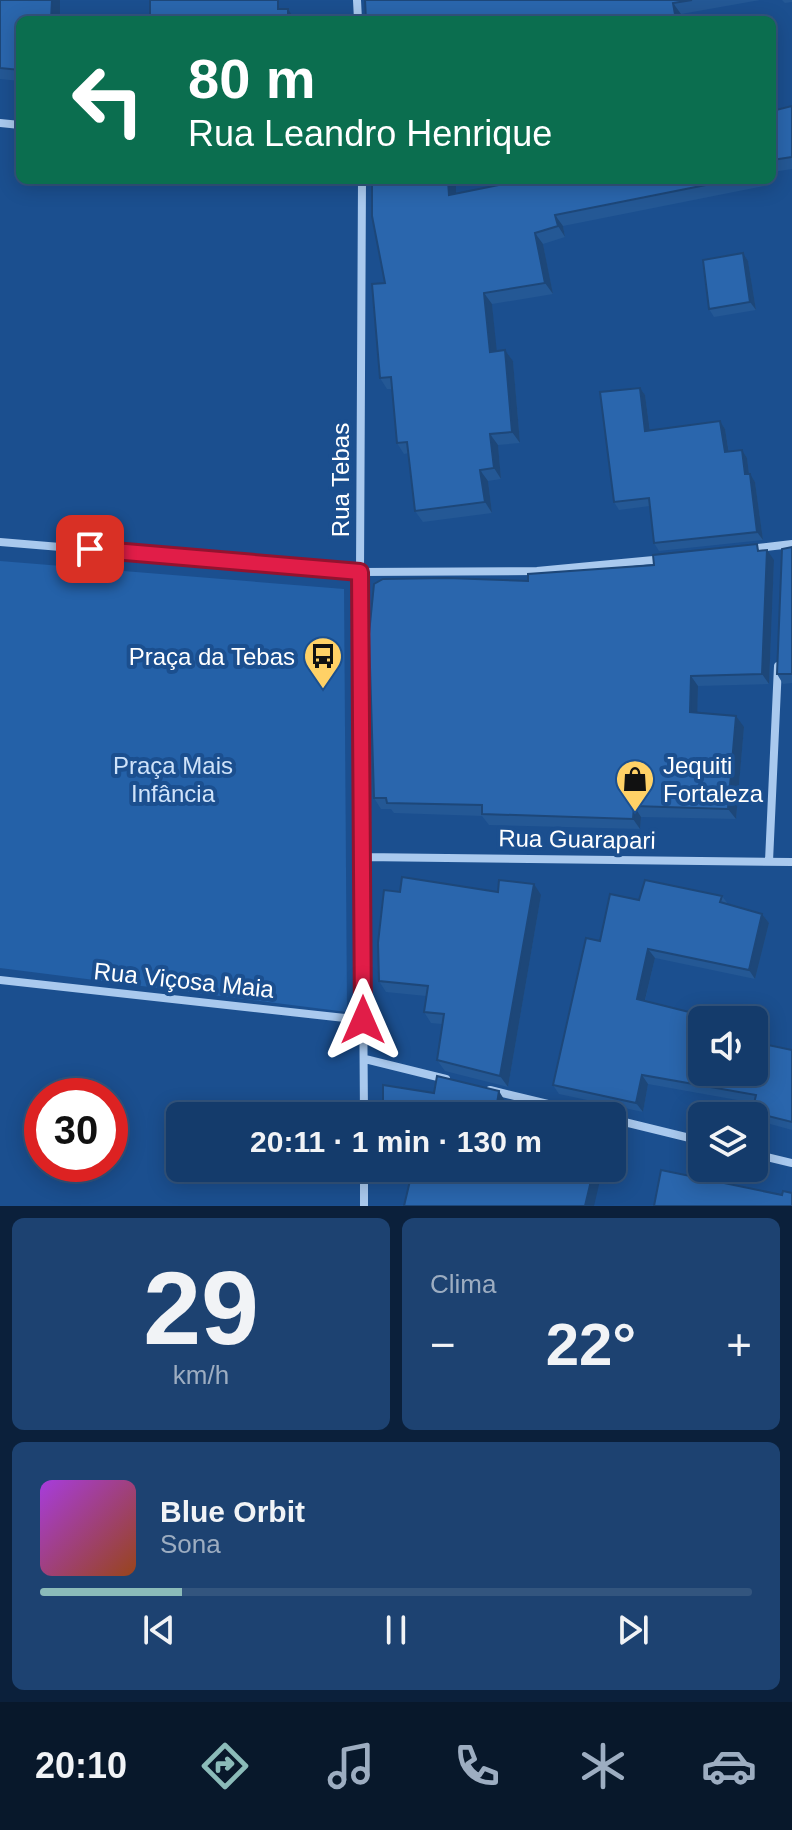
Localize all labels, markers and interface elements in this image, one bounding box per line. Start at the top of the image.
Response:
text: 80 m [188,47,316,110]
icon: left [56,48,160,152]
text: Rua Leandro Henrique [188,113,552,154]
street label: Rua Tebas [327,423,354,537]
pin [56,515,124,583]
icon: arrive [68,527,112,571]
bus stop icon: Praça da Tebas [302,635,344,690]
place label: Praça da Tebas [129,643,295,670]
park label: Praça Mais Infância [113,752,233,807]
place label: Jequiti Fortaleza [663,752,764,807]
shop icon: Jequiti Fortaleza [614,758,656,813]
street label: Rua Guarapari [498,824,656,854]
street label: Rua Viçosa Maia [93,957,276,1003]
position arrow [321,978,405,1062]
map controls [688,1006,768,1182]
button: sound [688,1006,768,1086]
speed limit sign: 30 [24,1078,128,1182]
button: layers [688,1102,768,1182]
text: 20:11 · 1 min · 130 m [250,1125,542,1158]
text: 29 [143,1250,259,1366]
text: Clima [430,1269,496,1299]
text: 22° [546,1311,636,1378]
text: − [430,1320,456,1369]
text: + [726,1320,752,1369]
text: km/h [173,1360,229,1390]
text: Blue Orbit [160,1495,305,1528]
text: Sona [160,1529,221,1559]
icon: previous [137,1608,181,1652]
icon: pause [374,1608,418,1652]
icon: next [611,1608,655,1652]
icon: directions [197,1738,253,1794]
icon: music [323,1738,379,1794]
icon: phone [449,1738,505,1794]
icon: climate [575,1738,631,1794]
icon: car [701,1738,757,1794]
text: 20:10 [35,1745,127,1786]

